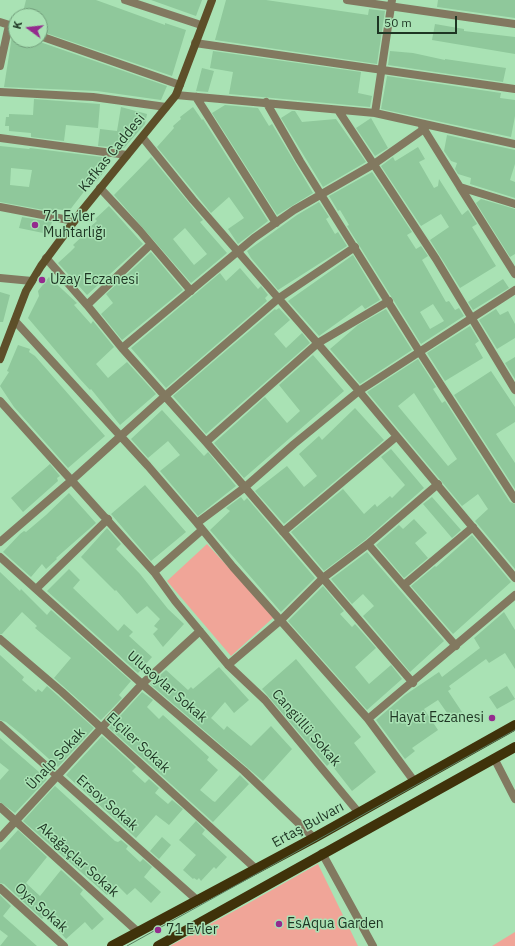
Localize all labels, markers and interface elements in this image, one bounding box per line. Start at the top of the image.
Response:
north arrow [8,8,48,48]
scale bar [379,8,459,34]
text: 50 m [384,15,412,30]
text: K [10,20,25,31]
street label: Kafkas Caddesi [75,110,149,196]
place label: 71 Evler Muhtarlığı [43,209,106,242]
marker: 71 Evler Muhtarlığı [30,220,40,230]
place label: Uzay Eczanesi [50,272,139,288]
marker: Uzay Eczanesi [37,275,47,285]
street label: Ulusoylar Sokak [123,648,211,726]
street label: Cangüllü Sokak [268,686,344,770]
street label: Elçiler Sokak [103,709,173,777]
place label: Hayat Eczanesi [389,710,484,726]
marker: Hayat Eczanesi [487,713,497,723]
street label: Ünalp Sokak [23,725,89,793]
street label: Ersoy Sokak [73,772,141,834]
street label: Ertaş Bulvarı [269,798,347,852]
street label: Akağaçlar Sokak [34,819,122,901]
street label: Oya Sokak [11,880,71,936]
place label: EsAqua Garden [287,916,384,932]
marker: EsAqua Garden [274,919,284,929]
place label: 71 Evler [166,922,218,938]
marker: 71 Evler [153,925,163,935]

